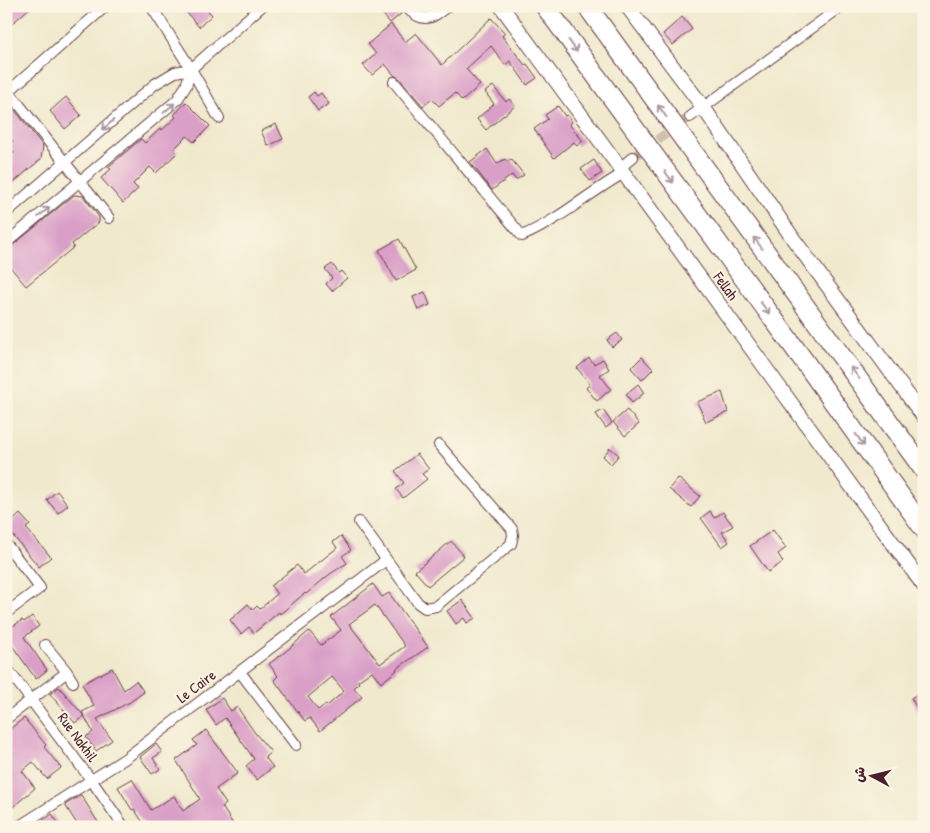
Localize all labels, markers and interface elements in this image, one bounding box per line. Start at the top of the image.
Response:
one-way arrow [568,39,578,53]
one-way arrow [162,102,175,114]
one-way arrow [657,104,667,118]
one-way arrow [102,119,115,130]
one-way arrow [664,170,674,184]
one-way arrow [37,206,50,217]
one-way arrow [753,236,763,250]
street label: Fellah [708,267,743,304]
one-way arrow [760,301,770,315]
one-way arrow [849,367,860,380]
one-way arrow [855,433,865,447]
street label: Le Caire [172,664,220,708]
street label: Rue Nakhil [53,708,103,766]
north arrow [848,750,898,800]
text: ش [848,766,869,783]

